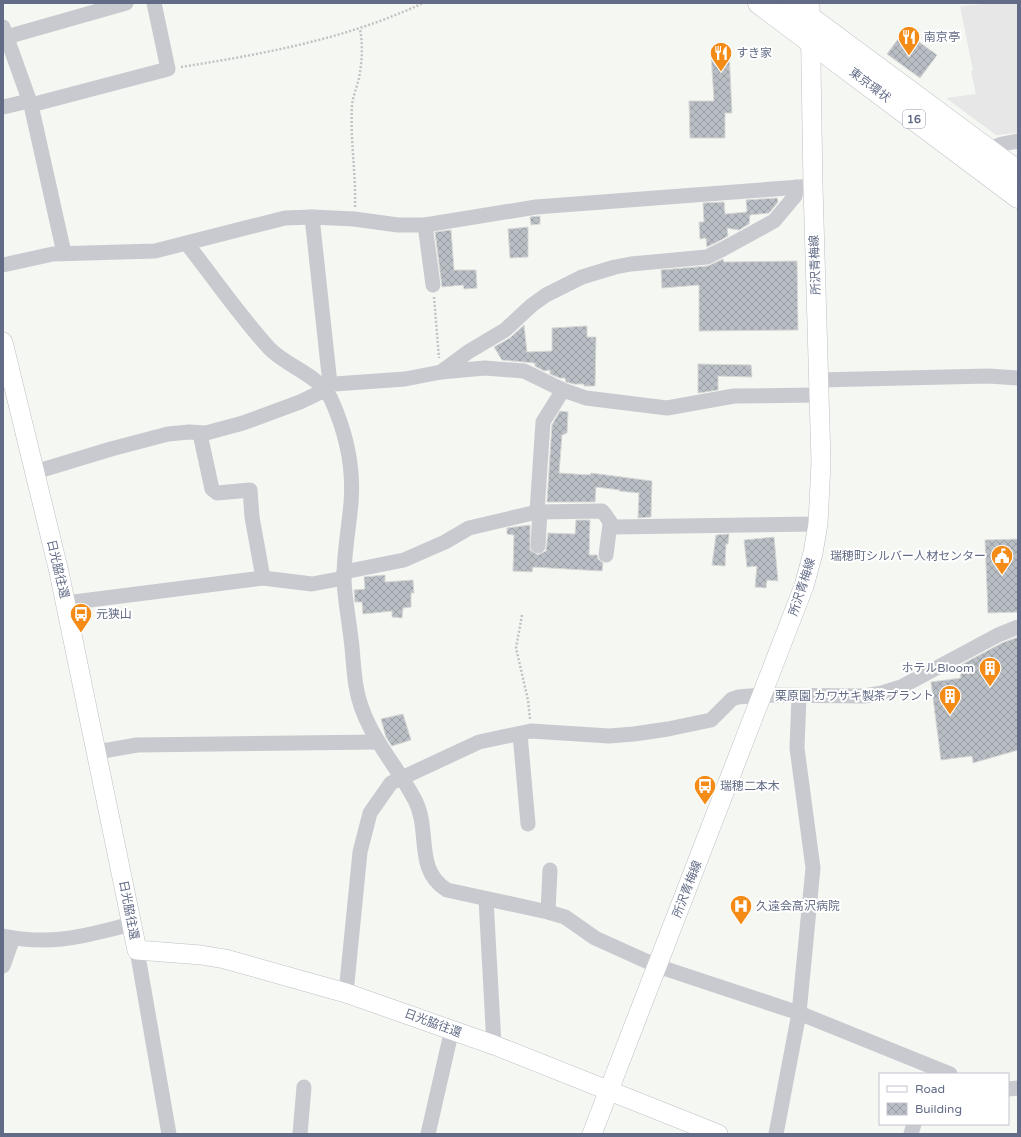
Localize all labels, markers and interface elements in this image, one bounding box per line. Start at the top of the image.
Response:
restaurant icon: 南京亭 [896,24,922,57]
place label: 南京亭 [924,30,960,44]
restaurant icon: すき家 [708,40,734,73]
place label: すき家 [736,46,772,60]
street label: 東京環状 [847,65,893,105]
road number: 16 [903,110,925,128]
street label: 所沢青梅線 [807,235,823,295]
street label: 日光脇往還 [44,538,72,600]
public building icon: 瑞穂町シルバー人材センター [989,543,1015,576]
place label: 瑞穂町シルバー人材センター [830,549,986,563]
street label: 所沢青梅線 [786,556,818,618]
bus stop icon: 元狭山 [68,601,94,634]
place label: 元狭山 [96,607,132,621]
building icon: ホテルBloom [977,655,1003,688]
place label: ホテルBloom [901,661,974,675]
building icon: 栗原園 カワサキ製茶プラント [937,683,963,716]
place label: 栗原園 カワサキ製茶プラント [775,689,934,703]
bus stop icon: 瑞穂二本木 [692,773,718,806]
place label: 瑞穂二本木 [720,779,780,793]
street label: 所沢青梅線 [670,858,704,920]
street label: 日光脇往還 [116,879,142,941]
hospital icon: 久遠会高沢病院 [728,893,754,926]
place label: 久遠会高沢病院 [756,899,840,913]
street label: 日光脇往還 [402,1006,464,1040]
legend [879,1073,1009,1125]
text: Road [915,1082,945,1096]
text: Building [915,1102,962,1116]

